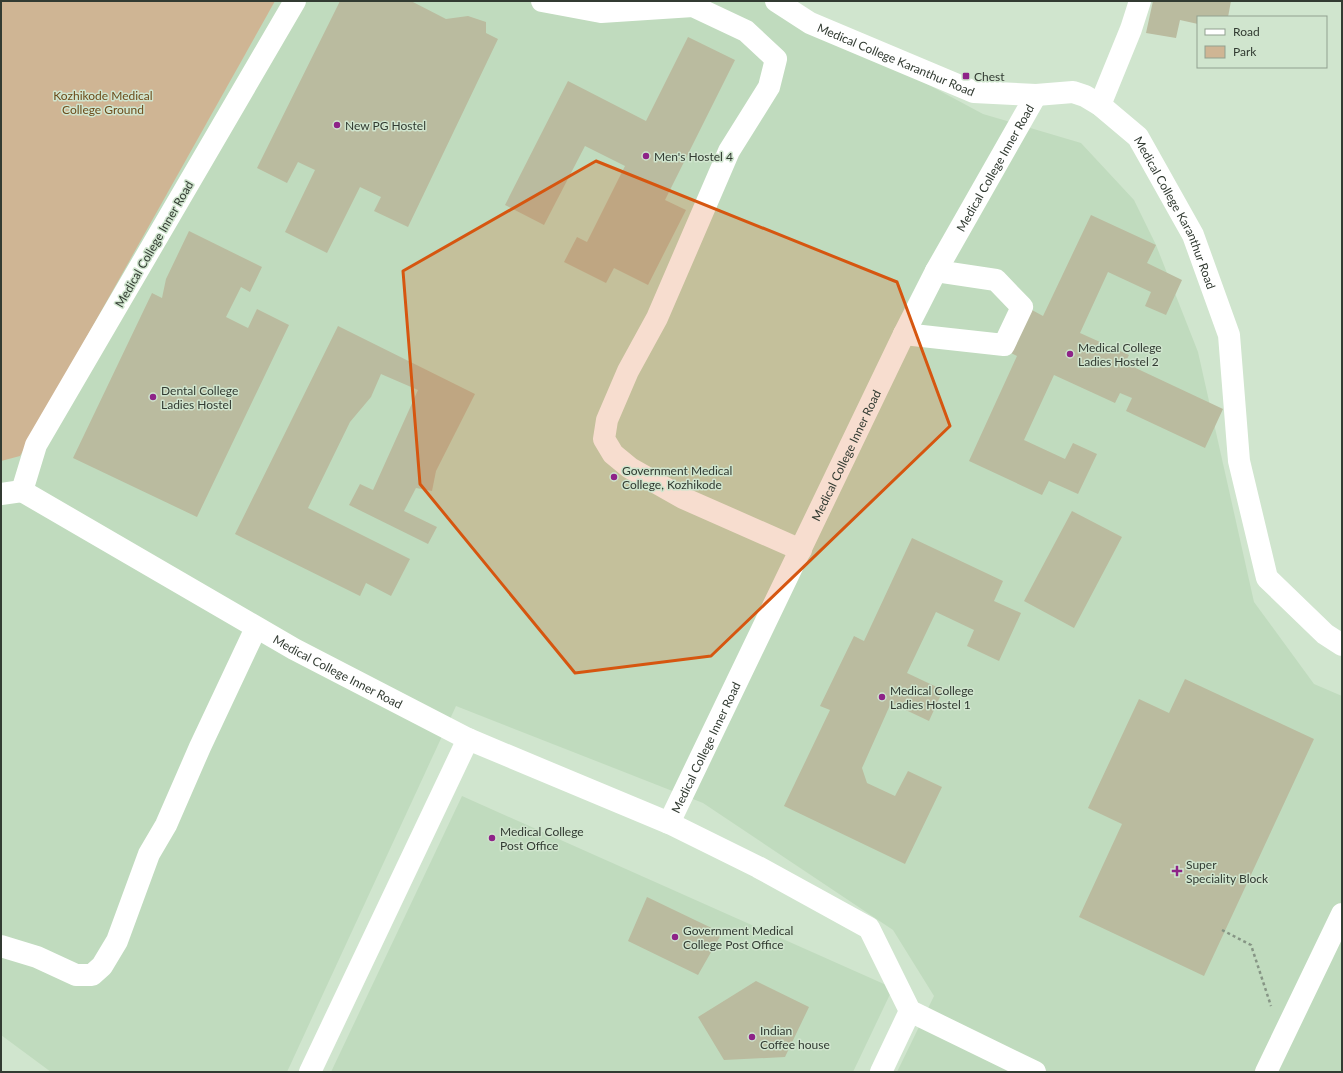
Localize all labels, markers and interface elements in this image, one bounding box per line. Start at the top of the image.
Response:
legend [1197,16,1327,68]
street label: Medical College Karanthur Road [815,20,977,99]
text: Road [1233,24,1260,39]
text: Park [1233,44,1257,59]
place label: Chest [974,69,1005,84]
marker: Chest [961,71,971,81]
park label: Kozhikode Medical College Ground [53,88,153,117]
street label: Medical College Inner Road [953,101,1037,234]
place label: New PG Hostel [345,118,426,133]
marker: New PG Hostel [332,120,342,130]
street label: Medical College Karanthur Road [1131,133,1219,291]
place label: Men's Hostel 4 [654,149,733,164]
marker: Men's Hostel 4 [641,151,651,161]
street label: Medical College Inner Road [112,178,196,310]
place label: Medical College Ladies Hostel 2 [1078,340,1162,369]
marker: Medical College Ladies Hostel 2 [1065,349,1075,359]
place label: Dental College Ladies Hostel [161,383,238,412]
street label: Medical College Inner Road [808,387,884,523]
marker: Dental College Ladies Hostel [148,392,158,402]
place label: Government Medical College, Kozhikode [622,463,732,492]
marker: Government Medical College, Kozhikode [609,472,619,482]
street label: Medical College Inner Road [271,631,405,711]
street label: Medical College Inner Road [667,679,743,815]
place label: Medical College Ladies Hostel 1 [890,683,974,712]
marker: Medical College Ladies Hostel 1 [877,692,887,702]
place label: Medical College Post Office [500,824,584,853]
marker: Medical College Post Office [487,833,497,843]
place label: Super Speciality Block [1186,857,1269,886]
marker: Super Speciality Block [1171,865,1183,877]
place label: Government Medical College Post Office [683,923,793,952]
marker: Government Medical College Post Office [670,932,680,942]
place label: Indian Coffee house [760,1023,830,1052]
marker: Indian Coffee house [747,1032,757,1042]

